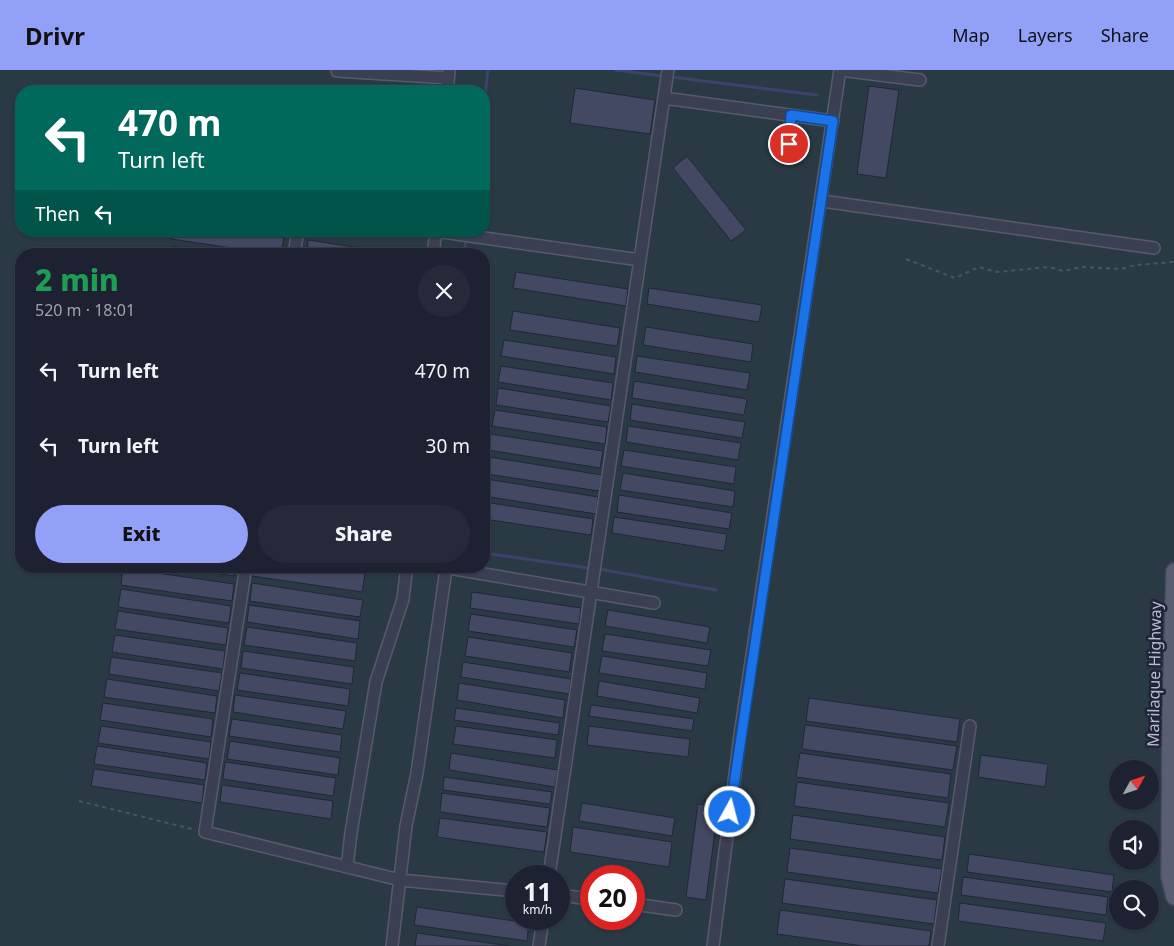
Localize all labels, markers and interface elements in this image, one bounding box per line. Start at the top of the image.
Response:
text: Drivr [25,19,85,52]
text: Map [952,23,990,47]
text: Layers [1018,23,1073,47]
text: Share [1101,23,1149,47]
text: 470 m [118,99,221,146]
icon: left [35,105,100,170]
pin [768,123,810,165]
icon: arrive [775,130,803,158]
text: Turn left [118,144,205,174]
icon: left [90,200,118,228]
text: Then [35,201,80,227]
text: 2 min [35,259,119,300]
button: close [418,265,470,317]
text: 520 m · 18:01 [35,299,135,321]
icon: left [35,357,63,385]
text: Turn left [78,358,159,384]
text: 470 m [415,358,470,384]
icon: left [35,432,63,460]
text: Turn left [78,433,159,459]
text: 30 m [426,433,470,459]
button: Exit [35,505,248,563]
button: Share [258,505,470,563]
street label: Marilaque Highway [1142,600,1166,747]
north arrow [1109,760,1159,810]
map controls [1109,760,1159,930]
position arrow [703,785,755,837]
button: sound [1109,820,1159,870]
speed limit sign: 20 [580,865,645,930]
text: 11 [523,874,552,908]
button: search [1109,880,1159,930]
text: km/h [523,901,552,918]

